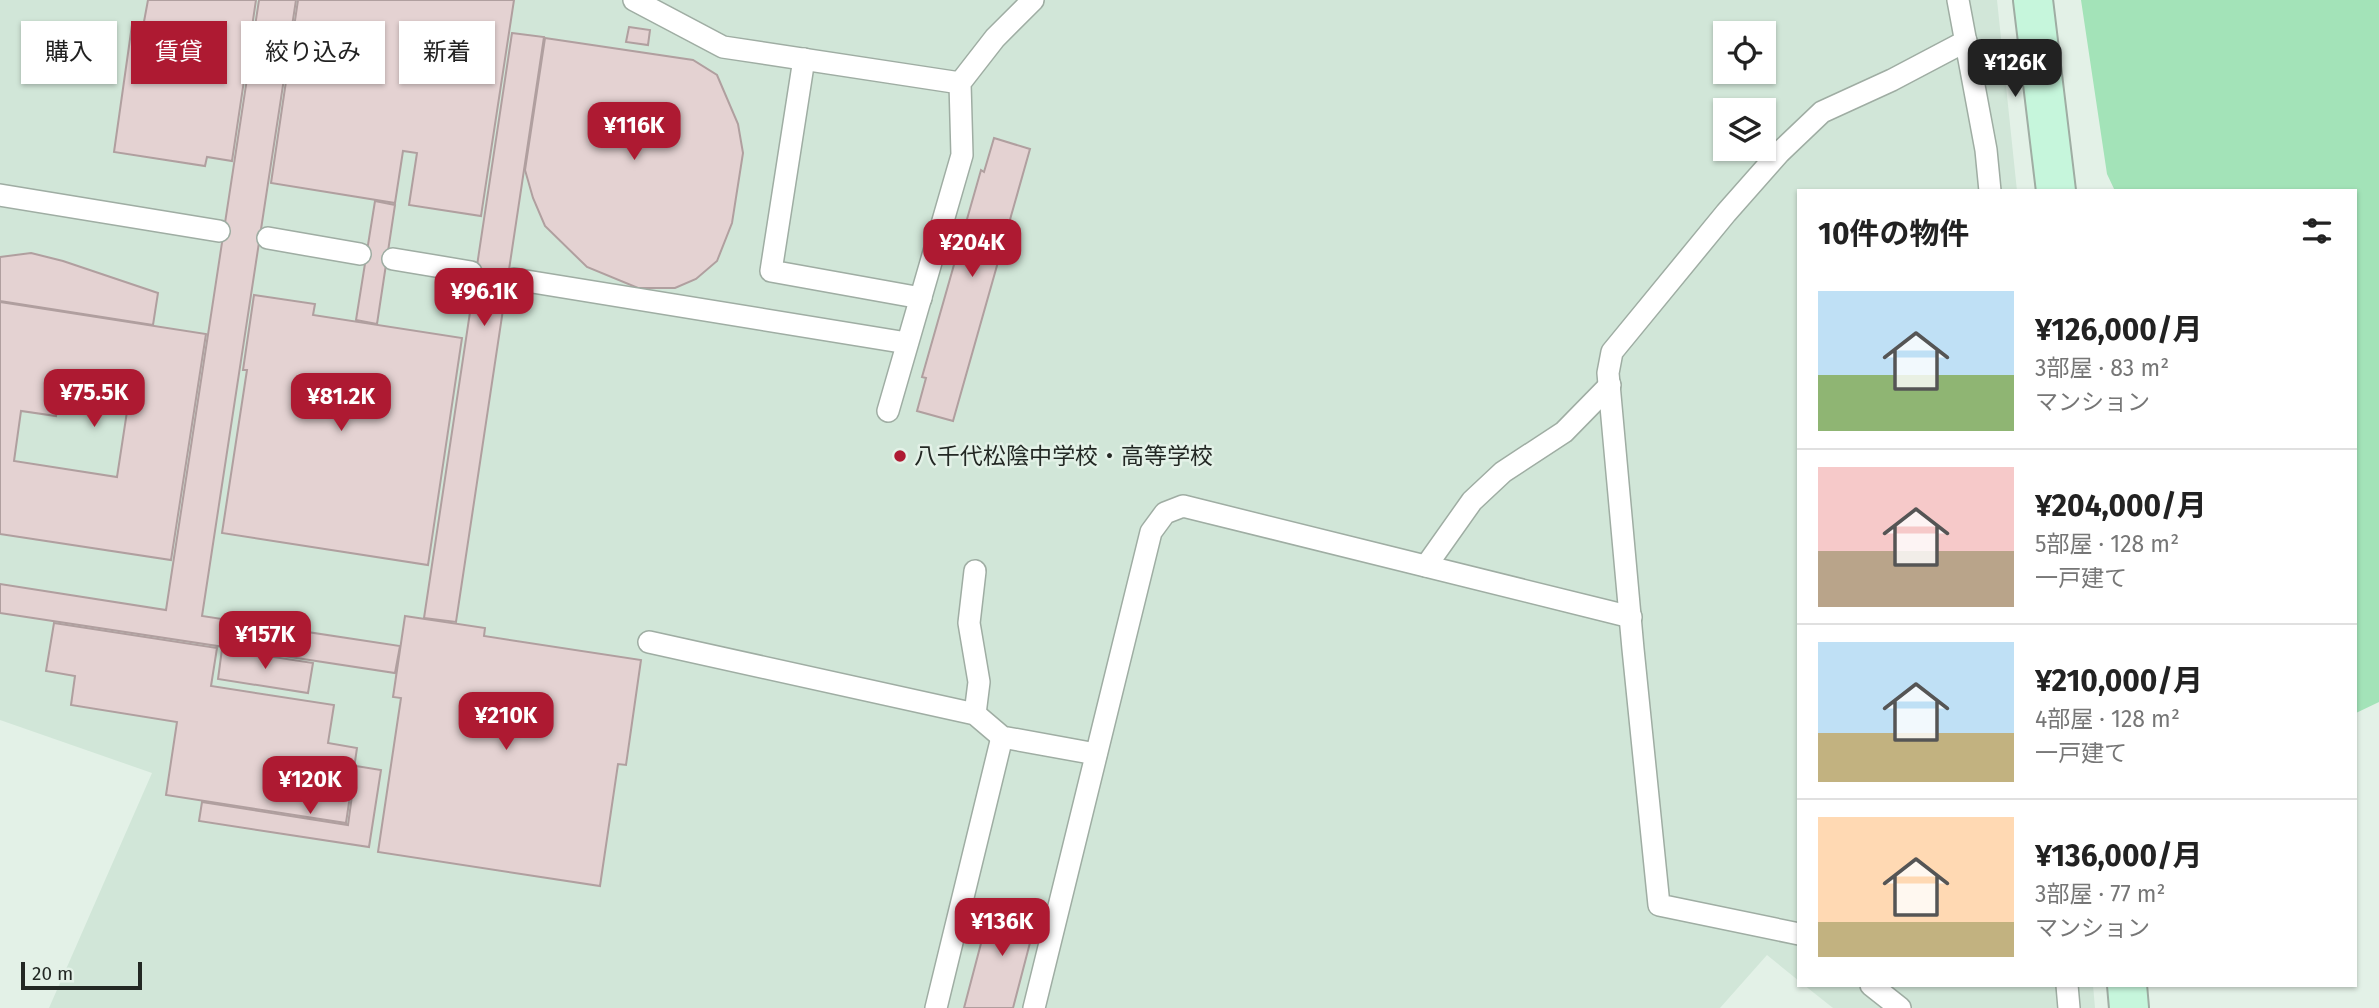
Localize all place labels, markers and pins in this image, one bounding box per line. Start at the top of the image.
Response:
pin: ¥126K [1966,40,2064,99]
pin: ¥116K [585,102,683,162]
pin: ¥204K [923,219,1021,279]
pin: ¥96.1K [427,268,541,328]
pin: ¥75.5K [37,370,151,429]
pin: ¥81.2K [284,374,398,433]
place label: 八千代松陰中学校・高等学校 [914,442,1213,470]
marker: 八千代松陰中学校・高等学校 [892,448,908,464]
pin: ¥157K [216,612,314,671]
pin: ¥210K [457,692,555,752]
pin: ¥120K [261,756,359,816]
pin: ¥136K [953,898,1051,958]

